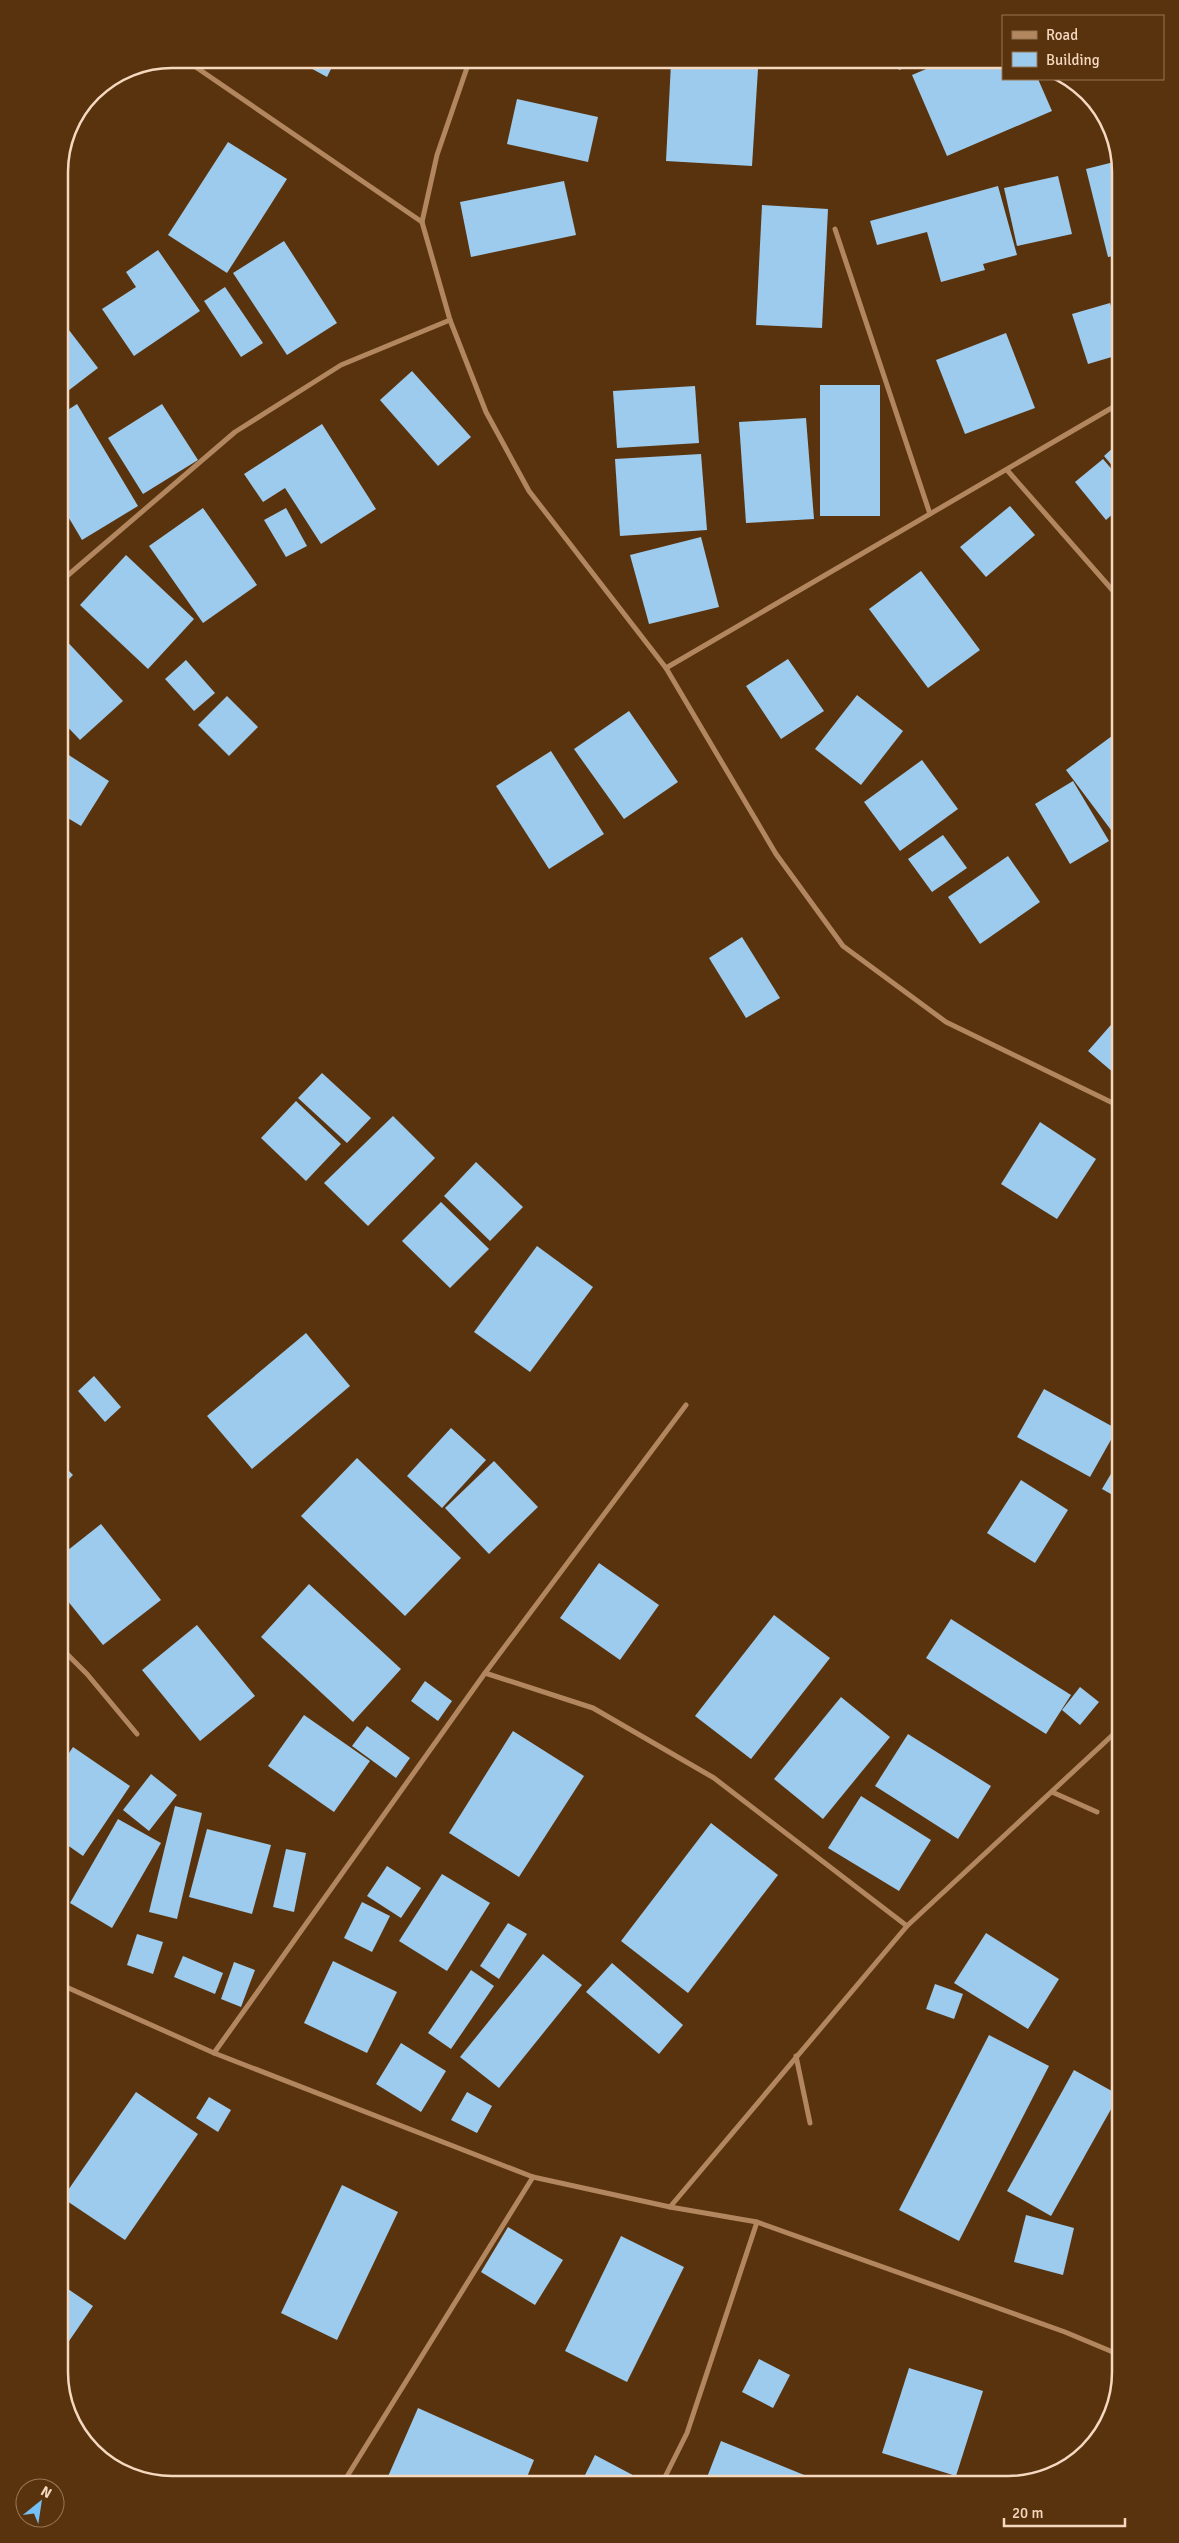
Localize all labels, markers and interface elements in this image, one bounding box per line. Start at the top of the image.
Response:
legend [1002,15,1164,80]
text: Road [1046,26,1078,44]
text: Building [1046,51,1100,69]
north arrow [15,2478,65,2528]
text: N [38,2482,55,2502]
scale bar [1004,2496,1125,2528]
text: 20 m [1012,2504,1043,2522]

